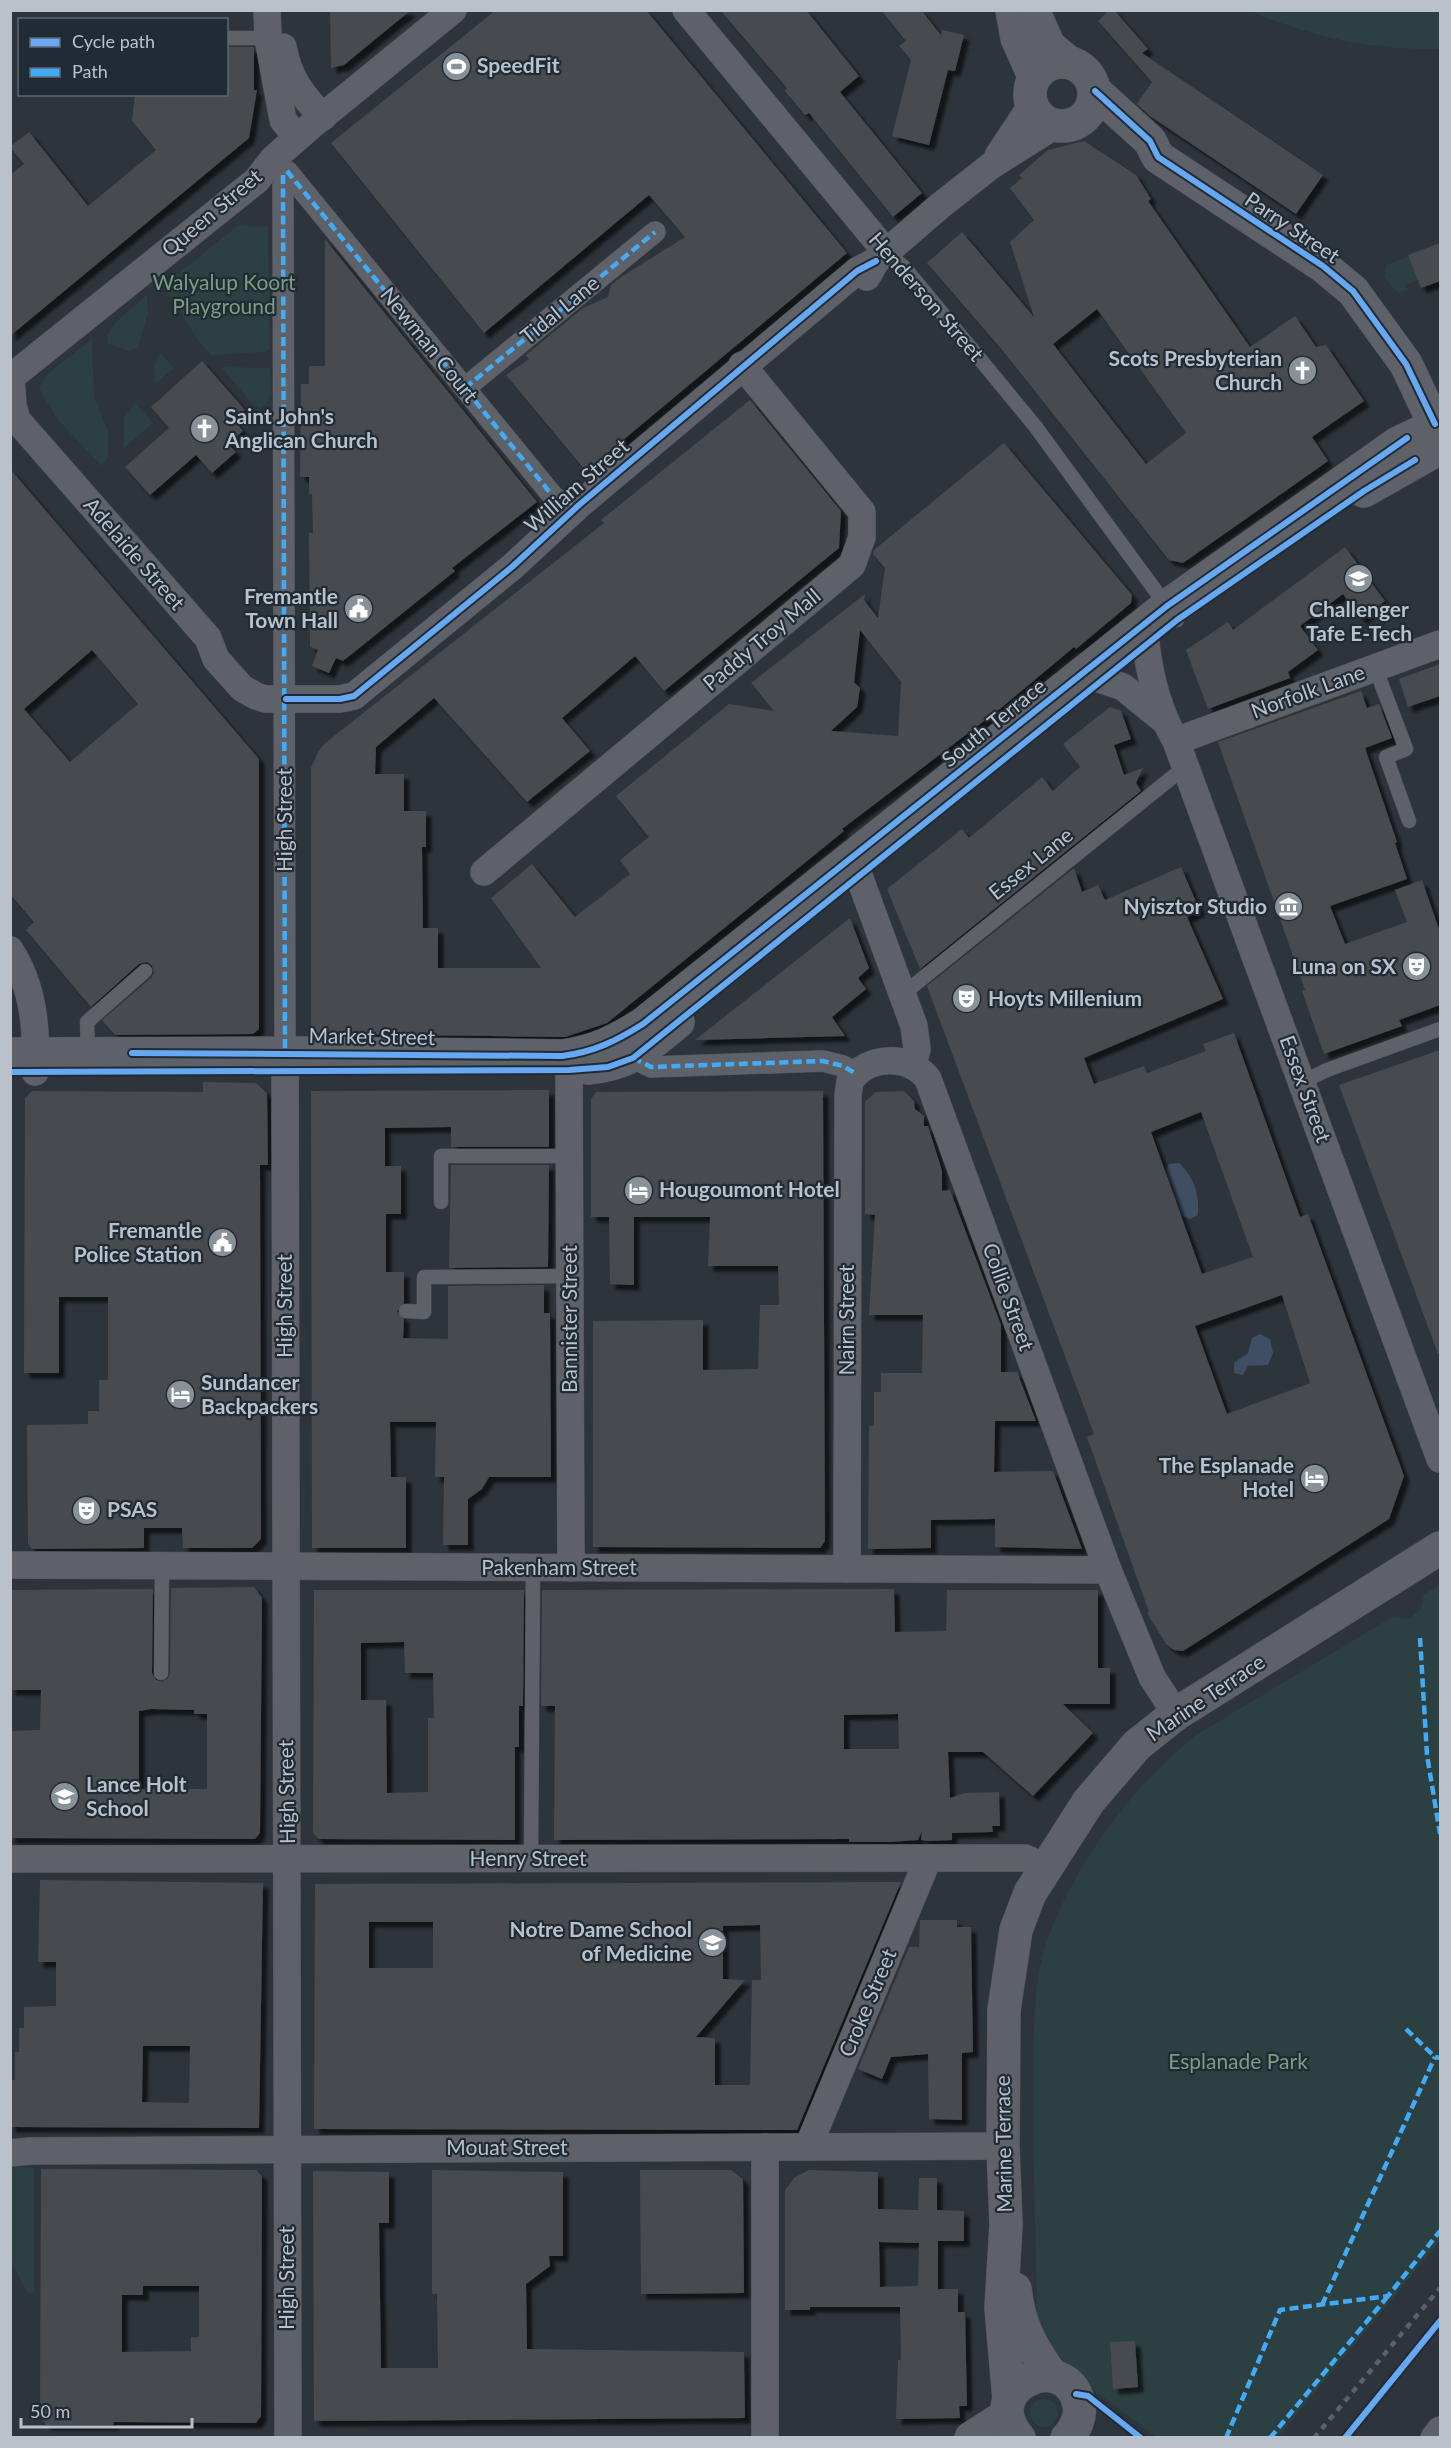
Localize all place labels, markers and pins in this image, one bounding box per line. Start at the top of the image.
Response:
sports icon: SpeedFit [440,50,472,82]
place label: SpeedFit [477,52,560,77]
place label: Scots Presbyterian Church [1108,345,1282,394]
church icon: Scots Presbyterian Church [1287,355,1319,387]
place label: Saint John's Anglican Church [224,403,378,452]
church icon: Saint John's Anglican Church [188,413,220,445]
school or university icon: Challenger Tafe E-Tech [1343,563,1375,595]
place label: Fremantle Town Hall [244,583,338,632]
public building icon: Fremantle Town Hall [343,593,375,625]
place label: Challenger Tafe E-Tech [1306,596,1412,645]
museum icon: Nyisztor Studio [1272,891,1304,923]
place label: Nyisztor Studio [1123,893,1267,918]
theatre icon: Luna on SX [1401,951,1433,983]
place label: Luna on SX [1292,953,1397,978]
theatre icon: Hoyts Millenium [951,983,983,1015]
place label: Hoyts Millenium [988,985,1142,1010]
hotel icon: Hougoumont Hotel [622,1174,654,1206]
place label: Hougoumont Hotel [659,1176,840,1201]
place label: Fremantle Police Station [74,1217,202,1266]
public building icon: Fremantle Police Station [207,1227,239,1259]
place label: Sundancer Backpackers [201,1369,318,1418]
hotel icon: Sundancer Backpackers [164,1379,196,1411]
place label: The Esplanade Hotel [1159,1452,1294,1501]
hotel icon: The Esplanade Hotel [1299,1462,1331,1494]
theatre icon: PSAS [70,1494,102,1526]
place label: PSAS [107,1496,157,1521]
place label: Lance Holt School [86,1771,187,1820]
school or university icon: Lance Holt School [49,1781,81,1813]
place label: Notre Dame School of Medicine [510,1916,692,1965]
school or university icon: Notre Dame School of Medicine [697,1926,729,1958]

